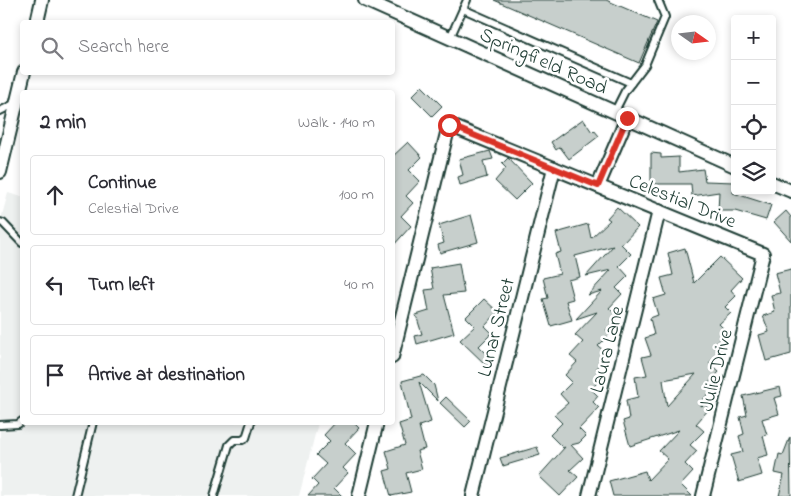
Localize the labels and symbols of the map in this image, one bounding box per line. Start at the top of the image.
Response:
north arrow [671,15,716,60]
street label: Springfield Road [474,21,612,104]
route end [616,107,639,130]
route start [438,114,461,137]
street label: Celestial Drive [624,168,740,237]
street label: Lunar Street [471,275,524,380]
street label: Laura Lane [584,303,633,396]
street label: Julie Drive [693,326,742,415]

